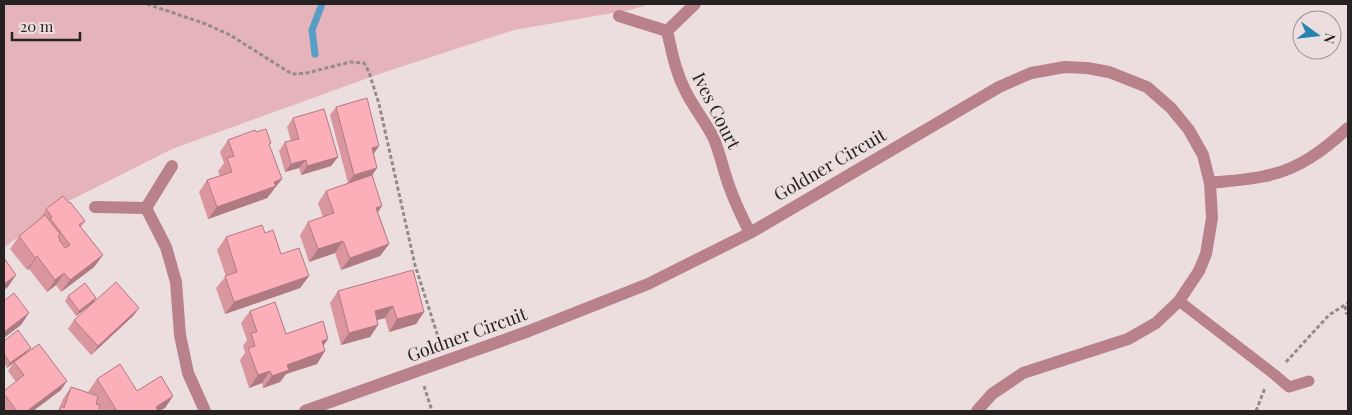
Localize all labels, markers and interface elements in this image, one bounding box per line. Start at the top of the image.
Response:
scale bar [12,10,80,42]
north arrow [1292,10,1342,60]
text: 20 m [20,16,54,36]
text: N [1320,31,1341,46]
street label: Ives Court [687,68,747,154]
street label: Goldner Circuit [769,122,891,206]
street label: Goldner Circuit [403,301,530,367]

